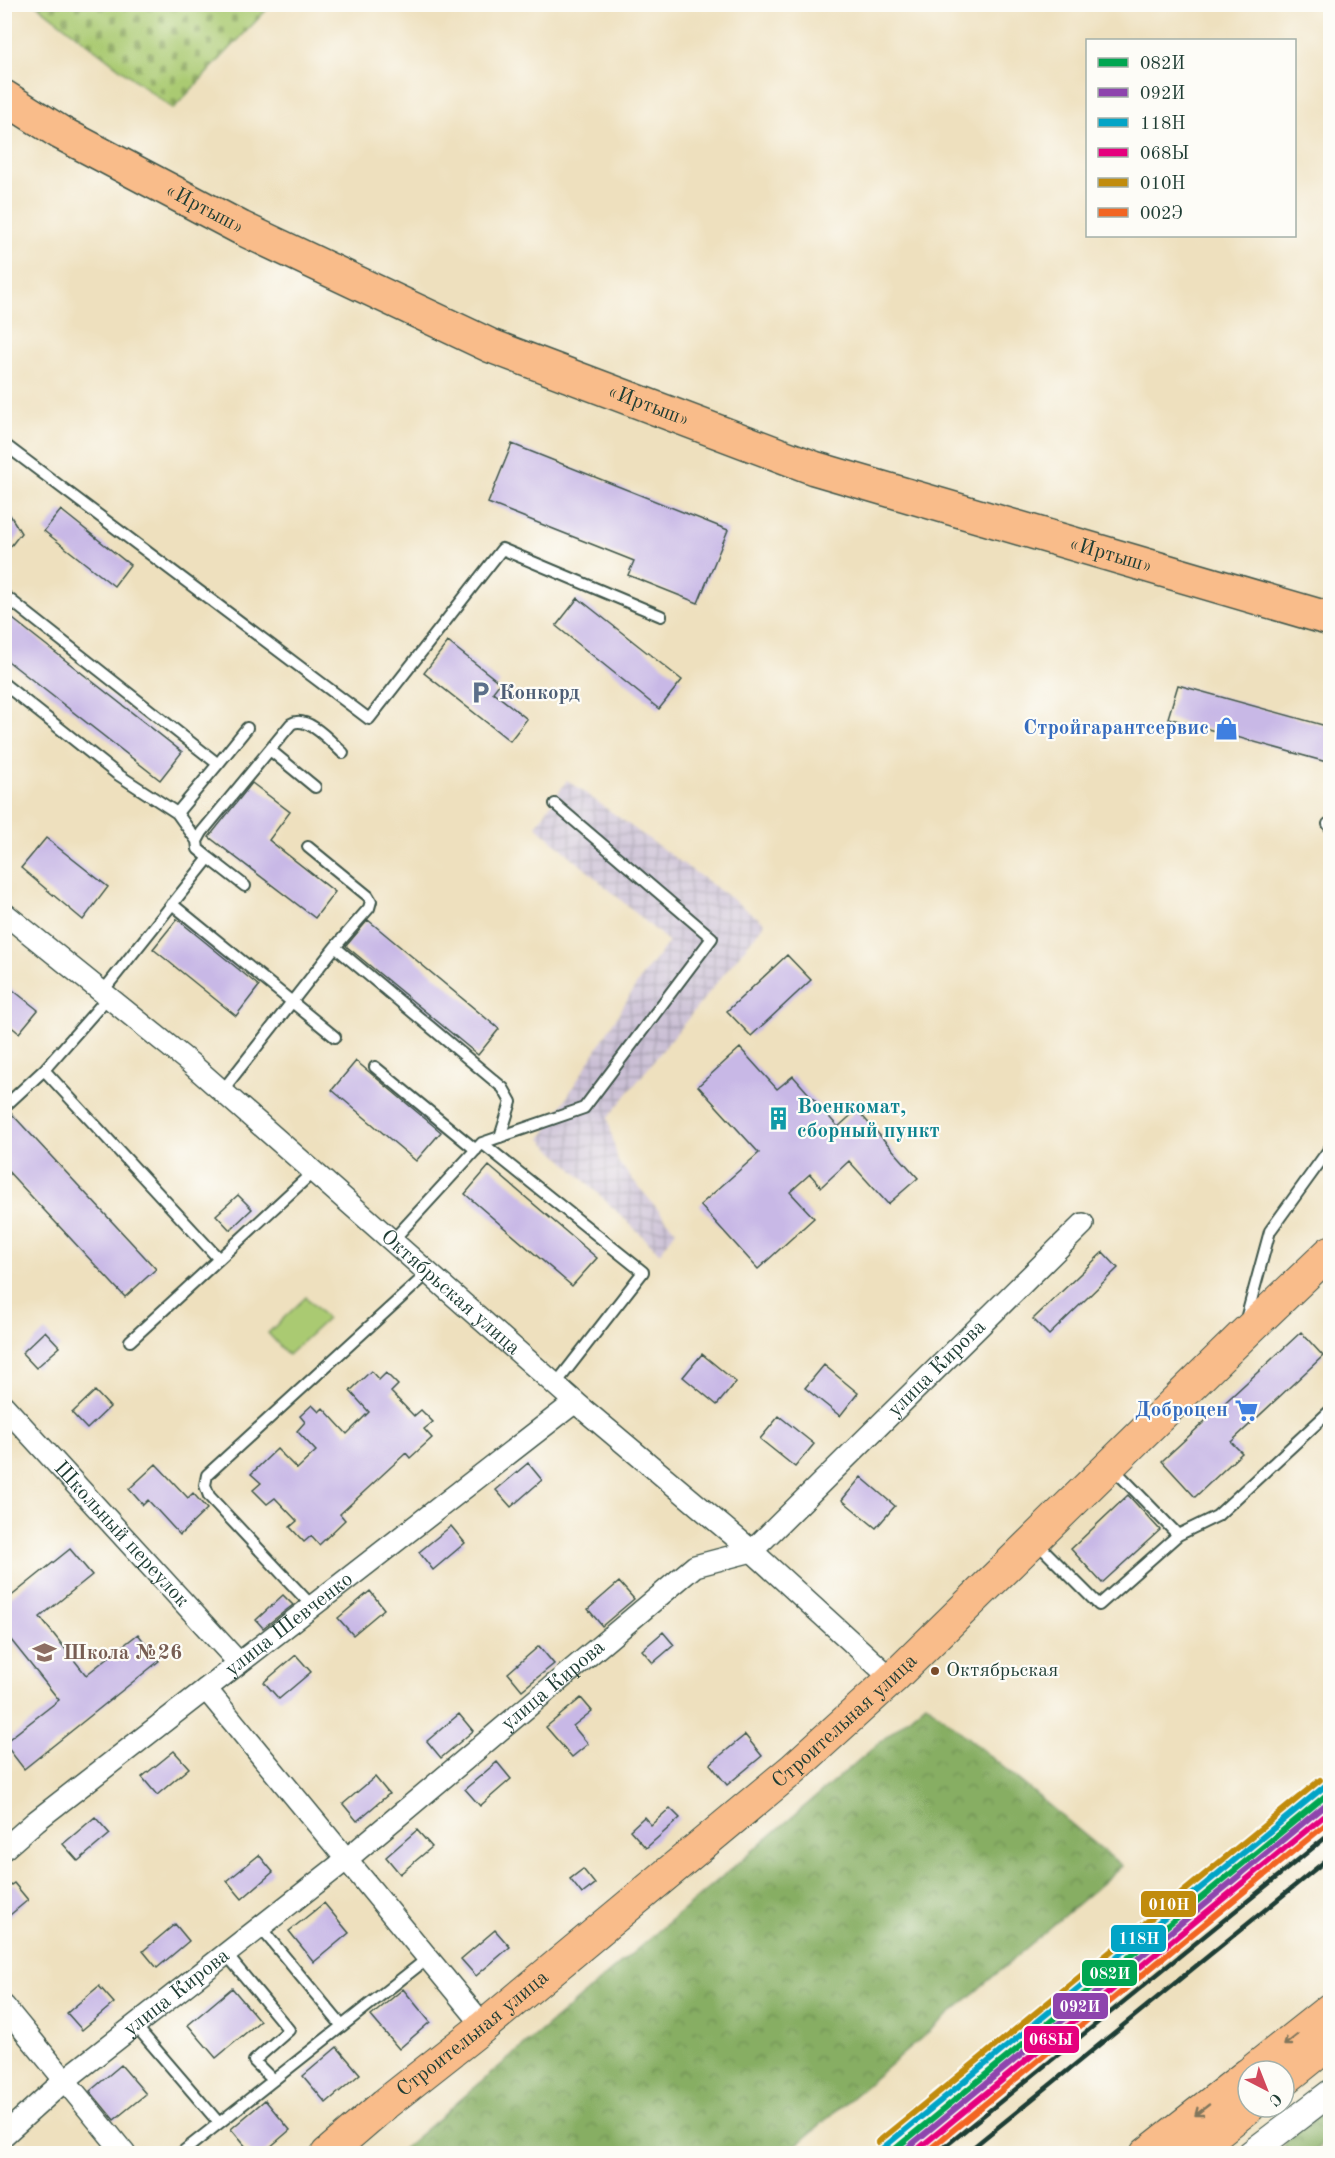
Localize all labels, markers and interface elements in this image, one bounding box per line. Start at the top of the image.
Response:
legend [1086,39,1296,237]
text: 082И [1140,55,1185,73]
text: 092И [1140,85,1185,103]
text: 118Н [1140,115,1186,133]
text: 068Ы [1140,145,1189,163]
text: 010Н [1140,175,1186,193]
street label: «Иртыш» [162,180,248,238]
text: 002Э [1140,205,1183,223]
street label: «Иртыш» [605,381,693,431]
street label: «Иртыш» [1067,533,1155,577]
parking icon: Конкорд [468,680,494,706]
place label: Конкорд [499,683,580,704]
shop icon: Стройгарантсервис [1214,715,1240,741]
place label: Стройгарантсервис [1023,718,1209,739]
place label: Военкомат, сборный пункт [797,1097,940,1142]
building icon: Военкомат, сборный пункт [766,1106,792,1132]
street label: Октябрьская улица [377,1226,524,1359]
street label: улица Кирова [884,1316,990,1421]
supermarket icon: Доброцен [1233,1397,1259,1423]
place label: Доброцен [1135,1400,1228,1421]
street label: Школьный переулок [50,1457,193,1612]
street label: улица Шевченко [221,1568,357,1680]
street label: улица Кирова [497,1636,609,1735]
school or university icon: Школа №26 [32,1640,58,1666]
place label: Школа №26 [63,1643,182,1664]
street label: Строительная улица [768,1650,921,1792]
place label: Октябрьская [946,1661,1059,1681]
marker: Октябрьская [929,1665,941,1677]
line badge: 010Н [1140,1890,1197,1918]
text: 010Н [1148,1898,1190,1914]
line badge: 118Н [1110,1924,1167,1953]
text: 118Н [1118,1932,1160,1948]
street label: улица Кирова [120,1945,234,2040]
line badge: 082И [1081,1959,1138,1987]
street label: Строительная улица [393,1967,553,2101]
text: 082И [1089,1967,1131,1983]
line badge: 092И [1052,1992,1109,2020]
text: 092И [1059,2000,1101,2016]
line badge: 068Ы [1023,2025,1080,2054]
text: 068Ы [1029,2033,1073,2049]
one-way arrow [1283,2033,1299,2046]
north arrow [1236,2059,1296,2119]
text: С [1265,2089,1284,2108]
one-way arrow [1194,2103,1210,2116]

